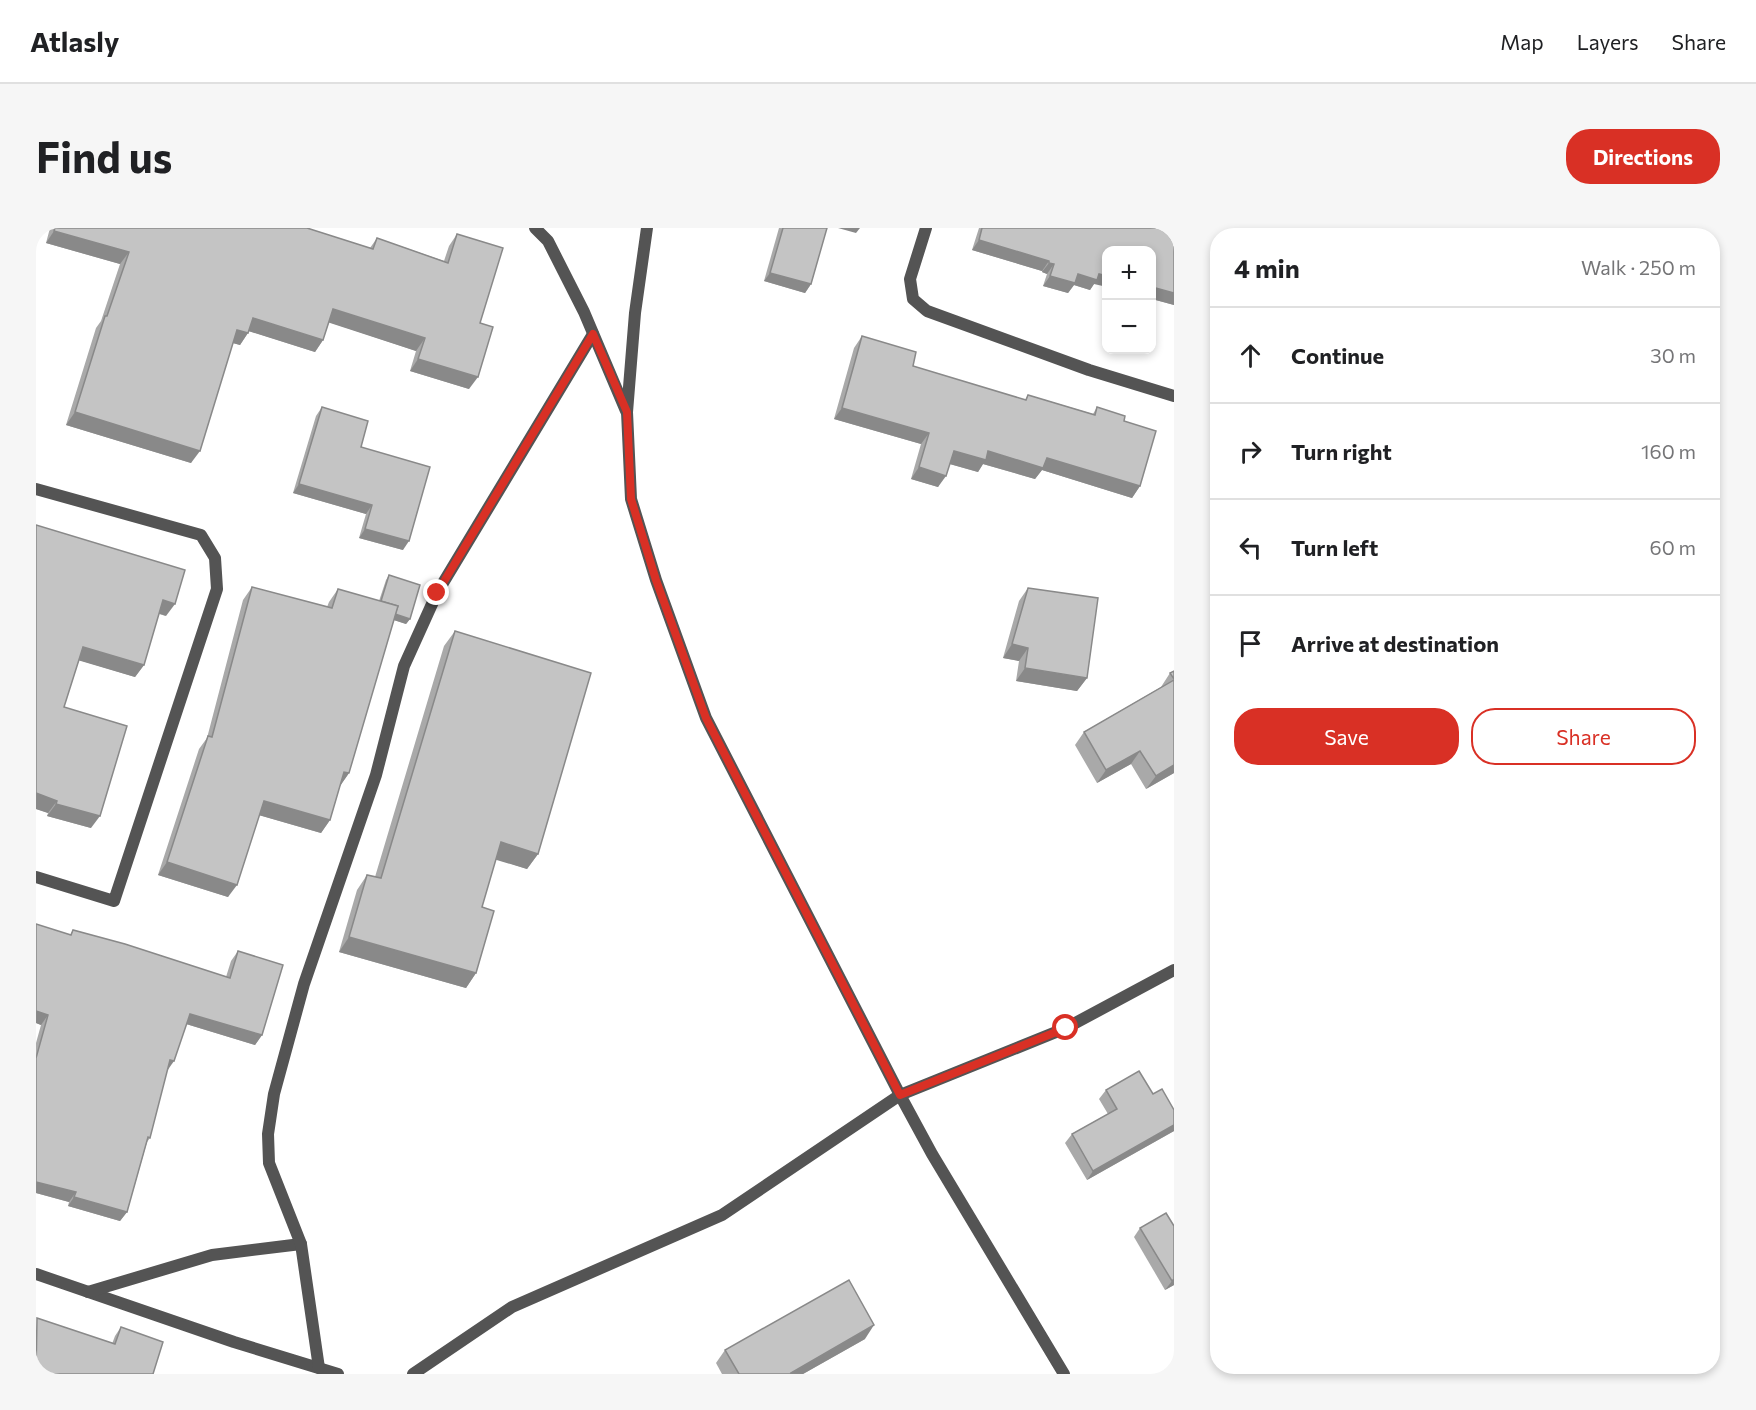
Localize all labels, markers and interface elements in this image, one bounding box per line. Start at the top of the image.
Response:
text: Atlasly [30,24,119,58]
text: Map [1500,29,1544,54]
text: Layers [1577,29,1639,54]
text: Share [1672,29,1726,54]
button: Directions [1566,129,1720,184]
text: Find us [36,130,172,182]
map controls [1102,246,1156,354]
button: + [1102,246,1156,300]
text: 4 min [1234,252,1300,283]
text: Walk · 250 m [1581,255,1696,279]
button: − [1102,300,1156,354]
icon: ahead [1234,339,1267,372]
text: Continue [1291,342,1384,369]
text: 30 m [1650,343,1696,367]
icon: right [1234,435,1267,468]
text: Turn right [1291,438,1392,465]
text: 160 m [1641,439,1696,463]
icon: left [1234,531,1267,564]
text: Turn left [1291,534,1378,561]
text: 60 m [1650,535,1696,559]
route end [423,579,449,605]
icon: arrive [1234,627,1267,660]
text: Arrive at destination [1291,630,1499,657]
button: Save [1234,708,1459,765]
button: Share [1471,708,1696,765]
route start [1052,1014,1078,1040]

